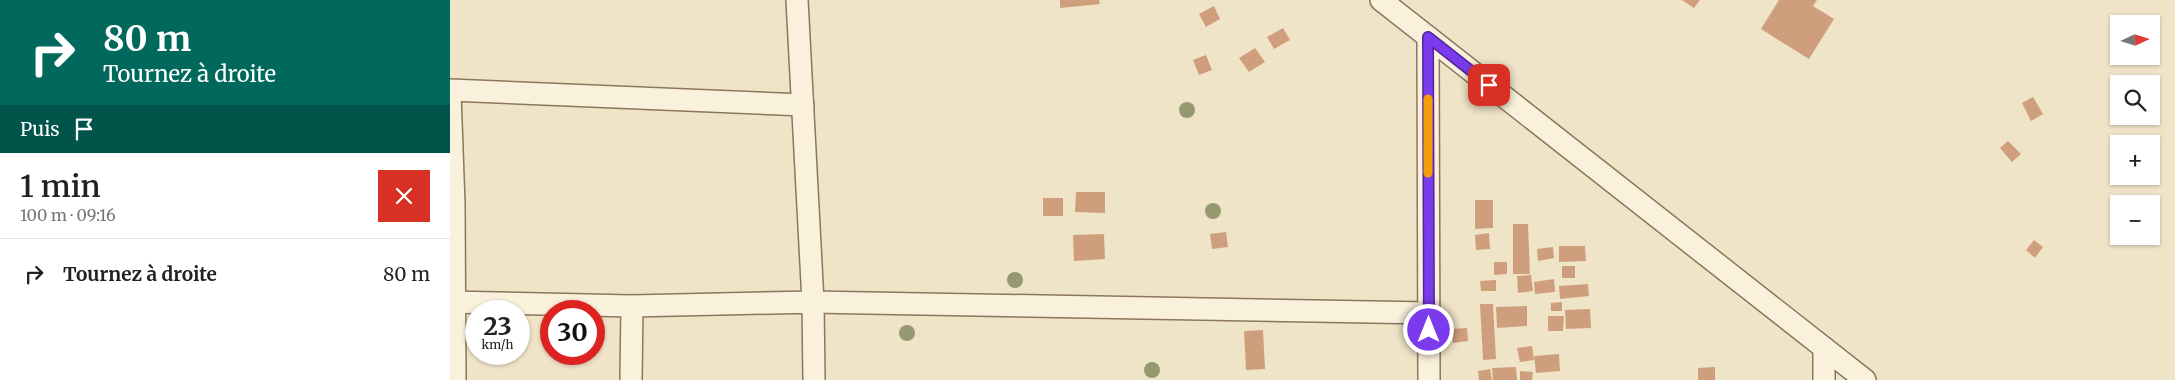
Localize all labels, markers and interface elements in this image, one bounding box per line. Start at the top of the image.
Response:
north arrow [2110,15,2160,65]
map controls [2110,15,2160,245]
text: 80 m [103,17,191,61]
icon: right [20,20,85,85]
text: Tournez à droite [103,60,276,88]
pin [1468,64,1510,106]
icon: arrive [1475,71,1503,99]
button: search [2110,75,2160,125]
icon: arrive [70,115,98,143]
text: Puis [20,117,60,141]
button: + [2110,135,2160,185]
text: 1 min [20,167,101,205]
button: close [378,170,430,222]
button: − [2110,195,2160,245]
text: 100 m · 09:16 [20,205,116,225]
icon: right [20,260,48,288]
text: Tournez à droite [63,262,217,286]
text: 80 m [383,262,430,286]
speed limit sign: 30 [540,300,605,365]
position arrow [1402,303,1454,355]
text: 23 [483,310,512,342]
text: km/h [482,337,513,352]

